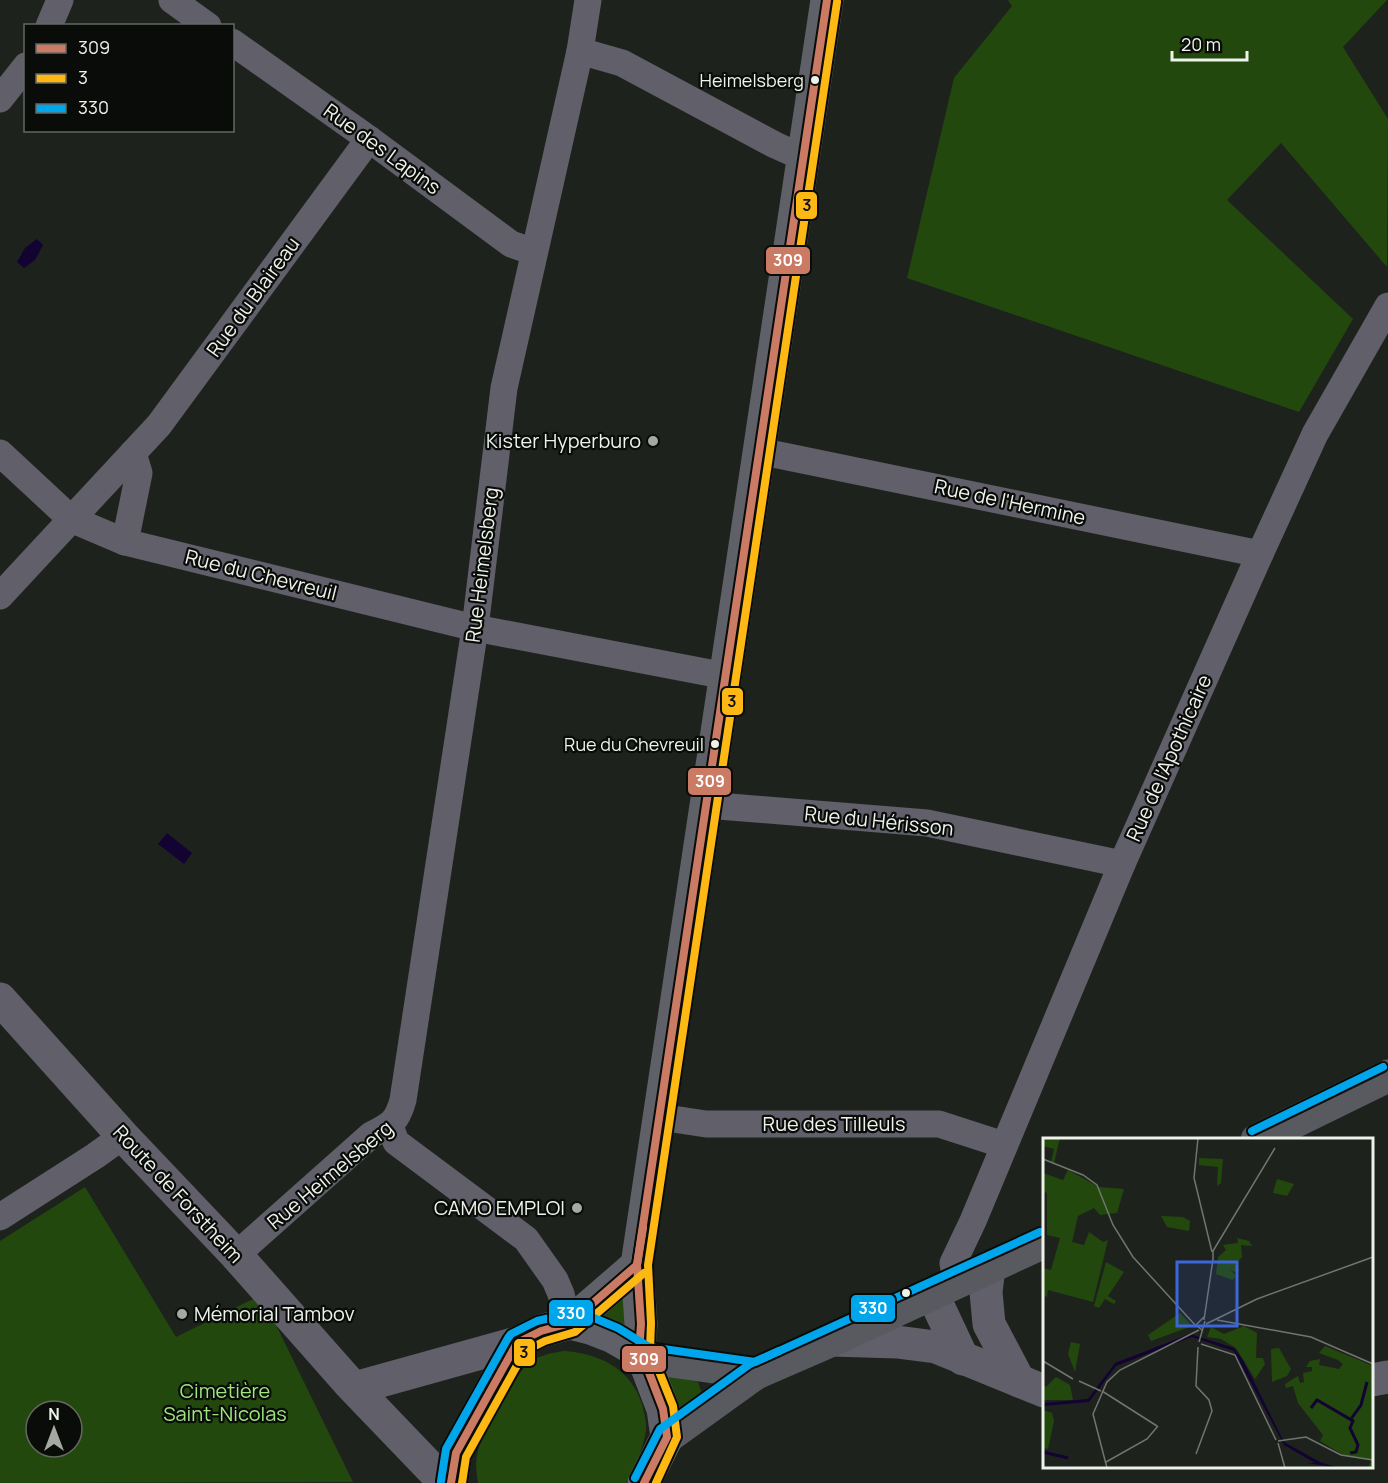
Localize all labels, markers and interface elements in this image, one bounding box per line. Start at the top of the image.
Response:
legend [24,24,234,132]
scale bar [1172,24,1247,62]
text: 20 m [1181,32,1221,56]
text: 309 [78,35,110,59]
text: 3 [78,65,88,89]
place label: Heimelsberg [700,68,804,92]
marker: Heimelsberg [809,74,821,86]
text: 330 [78,95,109,119]
street label: Rue des Lapins [318,97,446,200]
line badge: 3 [795,191,818,220]
text: 3 [802,194,812,216]
street label: Rue du Blaireau [200,231,305,362]
line badge: 309 [765,246,811,275]
text: 309 [773,249,803,271]
place label: Kister Hyperburo [486,427,641,454]
marker: Kister Hyperburo [646,434,660,448]
street label: Rue de l'Hermine [932,472,1088,531]
street label: Rue Heimelsberg [459,486,504,644]
street label: Rue du Chevreuil [182,543,340,606]
street label: Rue de l'Apothicaire [1120,670,1217,846]
line badge: 3 [721,687,744,716]
text: 3 [727,690,737,712]
place label: Rue du Chevreuil [564,732,704,756]
marker: Rue du Chevreuil [709,738,721,750]
line badge: 309 [687,767,732,796]
text: 309 [695,770,725,792]
street label: Rue du Hérisson [803,799,955,842]
street label: Rue des Tilleuls [763,1110,905,1137]
street label: Rue Heimelsberg [261,1114,398,1235]
street label: Route de Forstheim [107,1119,249,1268]
inset map [1043,1138,1373,1468]
place label: CAMO EMPLOI [434,1194,565,1221]
marker: CAMO EMPLOI [570,1201,584,1215]
unlabelled marker [900,1287,912,1299]
line badge: 330 [850,1294,896,1323]
text: 330 [858,1297,888,1319]
line badge: 330 [548,1299,594,1327]
place label: Mémorial Tambov [194,1300,355,1327]
text: 330 [556,1302,586,1324]
marker: Mémorial Tambov [175,1307,189,1321]
line badge: 3 [513,1338,536,1367]
text: 3 [519,1341,529,1363]
line badge: 309 [621,1345,667,1373]
text: 309 [629,1348,659,1370]
park label: Cimetière Saint-Nicolas [163,1377,287,1427]
north arrow [24,1399,84,1459]
text: N [48,1403,60,1425]

